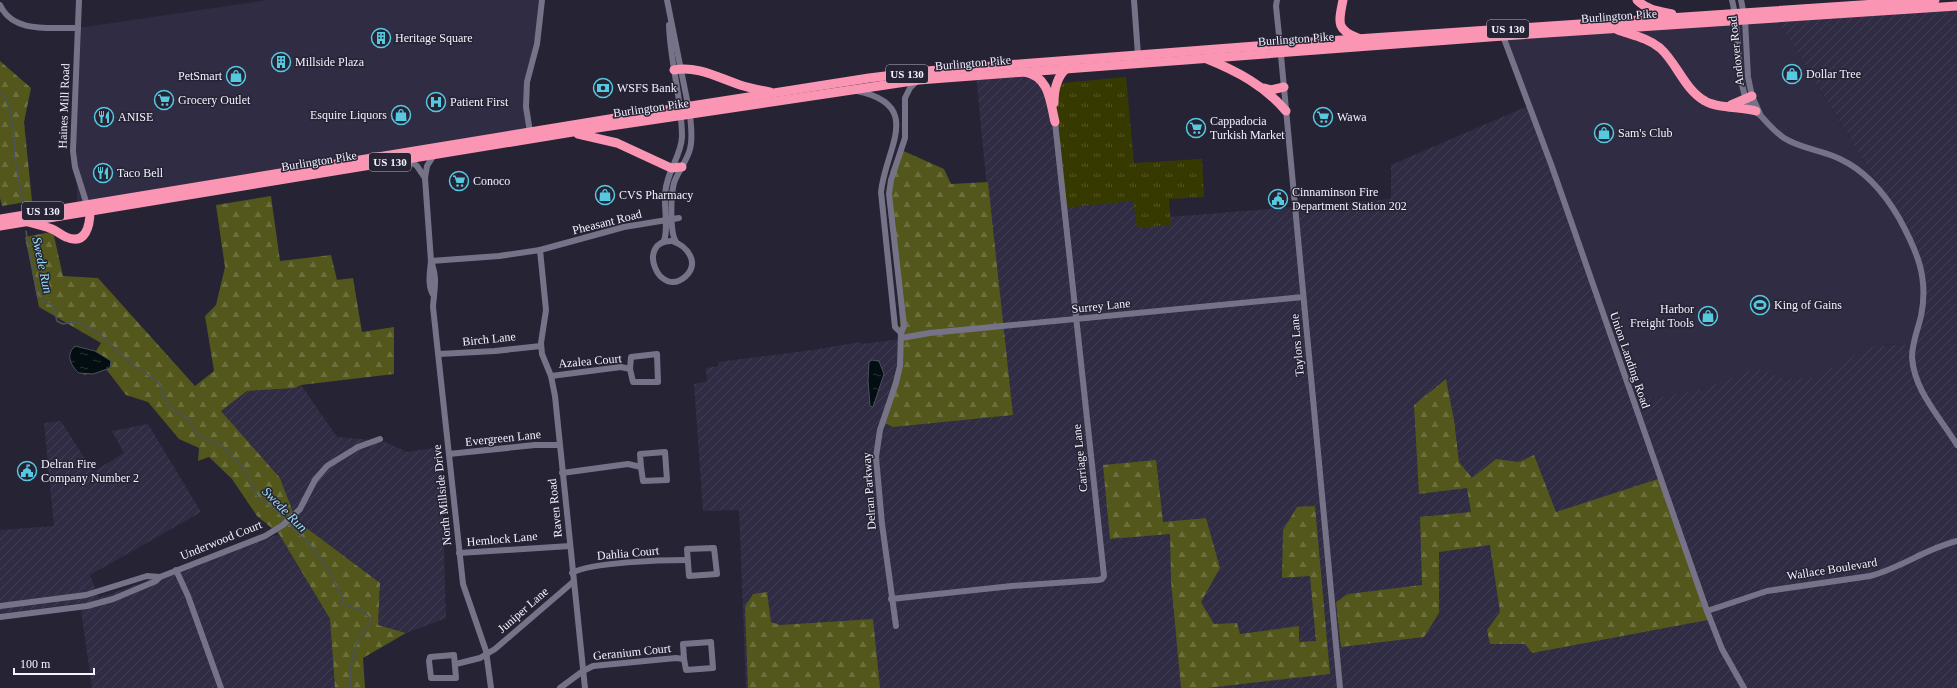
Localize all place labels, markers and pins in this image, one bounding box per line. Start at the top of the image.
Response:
building icon: Heritage Square [370,27,392,49]
place label: Heritage Square [395,31,473,45]
building icon: Millside Plaza [270,51,292,73]
place label: Millside Plaza [295,55,365,69]
shop icon: Dollar Tree [1781,63,1803,85]
shop icon: PetSmart [225,65,247,87]
place label: Dollar Tree [1806,67,1861,81]
place label: PetSmart [178,69,223,83]
bank icon: WSFS Bank [592,77,614,99]
place label: WSFS Bank [617,81,677,95]
supermarket icon: Grocery Outlet [153,89,175,111]
hospital icon: Patient First [425,91,447,113]
place label: Grocery Outlet [178,93,251,107]
place label: Patient First [450,95,509,109]
shop icon: Esquire Liquors [390,104,412,126]
restaurant icon: ANISE [93,106,115,128]
supermarket icon: Wawa [1312,106,1334,128]
place label: Esquire Liquors [310,108,387,122]
place label: ANISE [118,110,153,124]
place label: Wawa [1337,110,1367,124]
place label: Cappadocia Turkish Market [1210,114,1285,142]
supermarket icon: Cappadocia Turkish Market [1185,117,1207,139]
shop icon: Sam's Club [1593,122,1615,144]
place label: Sam's Club [1618,126,1673,140]
restaurant icon: Taco Bell [92,162,114,184]
place label: Taco Bell [117,166,164,180]
supermarket icon: Conoco [448,170,470,192]
place label: Conoco [473,174,510,188]
shop icon: CVS Pharmacy [594,184,616,206]
place label: Cinnaminson Fire Department Station 202 [1292,185,1407,213]
place label: CVS Pharmacy [619,188,693,202]
public building icon: Cinnaminson Fire Department Station 202 [1267,188,1289,210]
sports icon: King of Gains [1749,294,1771,316]
place label: King of Gains [1774,298,1842,312]
place label: Harbor Freight Tools [1630,302,1694,330]
shop icon: Harbor Freight Tools [1697,305,1719,327]
place label: Delran Fire Company Number 2 [41,457,139,485]
public building icon: Delran Fire Company Number 2 [16,460,38,482]

